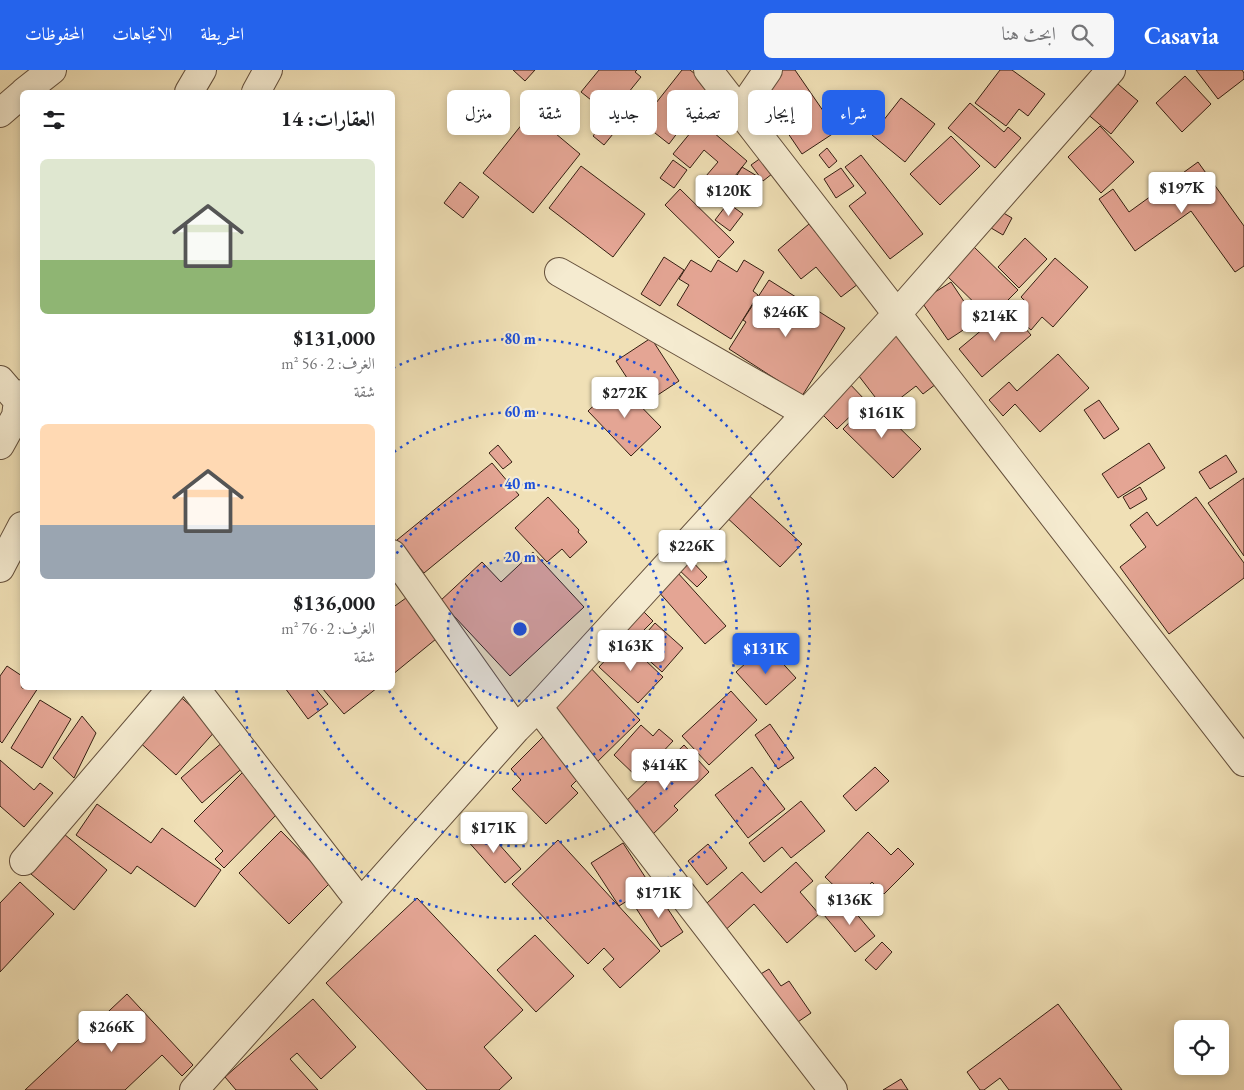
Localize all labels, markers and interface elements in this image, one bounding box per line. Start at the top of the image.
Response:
search box [764,13,1114,58]
text: Casavia [1144,20,1219,51]
text: ابحث هنا [1002,21,1056,46]
icon: search [1068,21,1096,49]
text: المحفوظات [25,22,84,45]
text: الاتجاهات [112,22,172,45]
text: الخريطة [200,22,244,45]
chip: منزل [447,90,510,135]
chip: شقة [520,90,580,135]
chip: جديد [590,90,657,135]
chip: تصفية [667,90,738,135]
chip: إيجار [748,90,812,135]
chip: شراء [822,90,885,135]
text: العقارات: 14 [281,105,375,132]
icon: filters [40,106,68,134]
pin: $197K [1147,172,1217,214]
pin: $120K [694,174,764,217]
text: $197K [1160,177,1204,198]
text: $120K [707,180,751,201]
icon: home [163,191,253,281]
pin: $246K [751,296,821,338]
pin: $214K [960,300,1030,342]
text: $246K [764,301,808,322]
text: $214K [973,305,1017,326]
text: $131,000 [293,324,375,351]
text: 80 m [504,329,536,348]
text: الغرف: 2 · 56 m² [281,353,375,374]
pin: $272K [590,376,660,419]
text: شقة [354,381,375,402]
text: $272K [603,382,647,403]
pin: $161K [847,396,917,439]
text: 60 m [504,402,536,421]
text: $161K [860,402,904,423]
icon: home [163,456,253,546]
text: 40 m [504,474,536,493]
pin: $226K [657,530,727,572]
text: $226K [670,535,714,556]
text: 20 m [504,547,536,566]
text: $136,000 [293,589,375,616]
text: الغرف: 2 · 76 m² [281,618,375,639]
centre of rings [511,620,529,638]
pin: $163K [596,630,666,672]
pin: $131K [731,632,801,675]
text: $163K [609,635,653,656]
text: $131K [744,638,788,659]
text: شقة [354,646,375,667]
pin: $414K [630,748,700,791]
text: $414K [643,754,687,775]
pin: $171K [459,812,529,854]
text: $171K [472,817,516,838]
pin: $171K [624,876,694,919]
text: $171K [637,882,681,903]
pin: $136K [815,884,885,926]
text: $136K [828,889,872,910]
pin: $266K [77,1010,147,1053]
text: $266K [90,1016,134,1037]
map controls [1174,1020,1229,1075]
button: locate [1174,1020,1229,1075]

